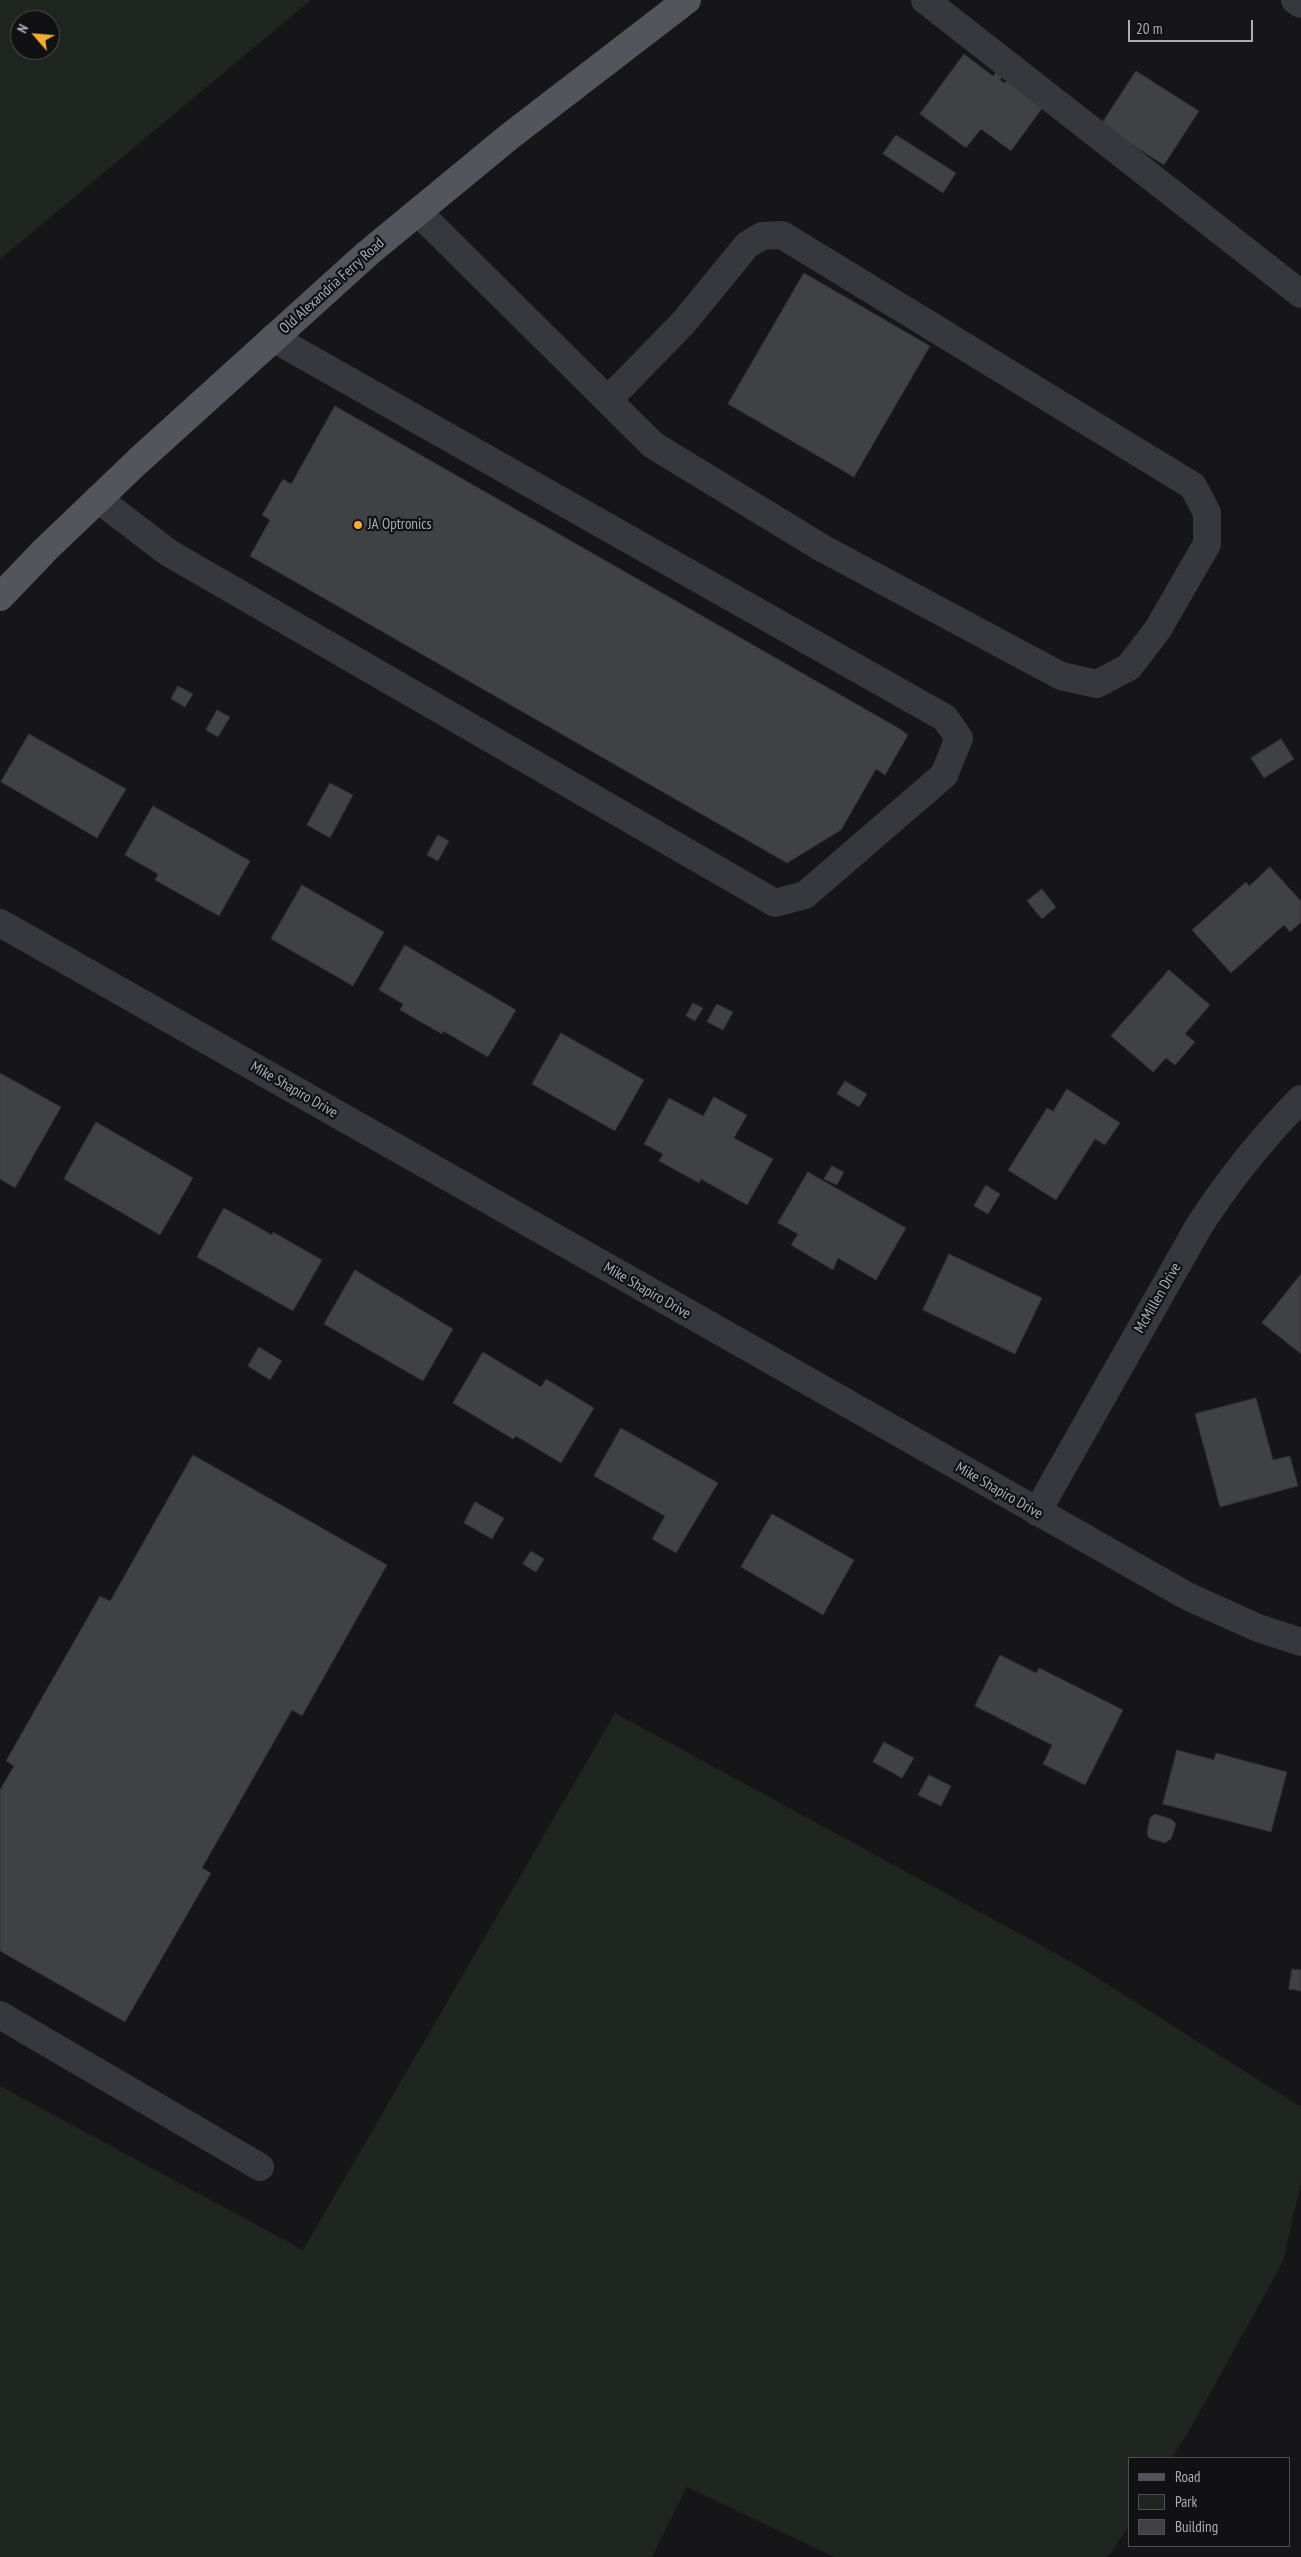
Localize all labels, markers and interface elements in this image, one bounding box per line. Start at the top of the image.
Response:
north arrow [10,10,60,60]
scale bar [1131,10,1256,42]
text: 20 m [1136,19,1162,38]
text: N [13,21,32,36]
street label: Old Alexandria Ferry Road [276,234,388,338]
place label: JA Optronics [368,516,432,534]
marker: JA Optronics [352,519,364,531]
street label: Mike Shapiro Drive [247,1058,341,1122]
street label: Mike Shapiro Drive [600,1259,694,1323]
street label: McMillen Drive [1131,1260,1185,1336]
street label: Mike Shapiro Drive [952,1459,1046,1523]
legend [1128,2457,1291,2547]
text: Road [1175,2467,1201,2486]
text: Park [1175,2492,1197,2511]
text: Building [1175,2517,1218,2536]

